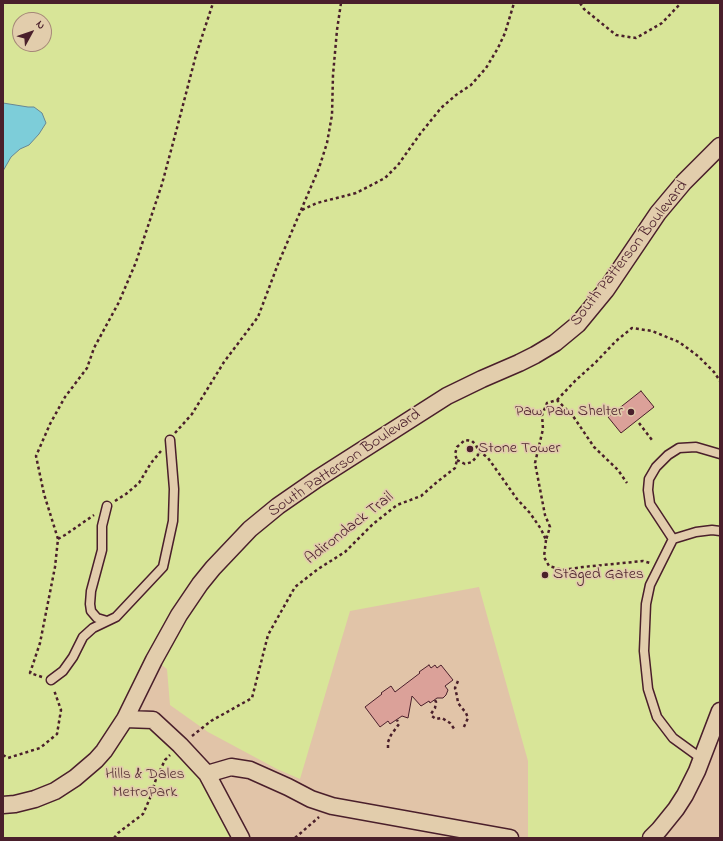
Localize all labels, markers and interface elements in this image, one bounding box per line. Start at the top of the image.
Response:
north arrow [12,12,52,52]
text: N [32,17,49,33]
street label: South Patterson Boulevard [567,177,693,331]
place label: Paw Paw Shelter [515,402,623,422]
street label: South Patterson Boulevard [265,406,425,522]
marker: Paw Paw Shelter [626,407,636,417]
place label: Stone Tower [478,439,560,459]
marker: Stone Tower [465,444,475,454]
street label: Adirondack Trail [302,489,398,569]
place label: Staged Gates [553,565,644,585]
marker: Staged Gates [540,570,550,580]
park label: Hills & Dales MetroPark [105,765,185,803]

